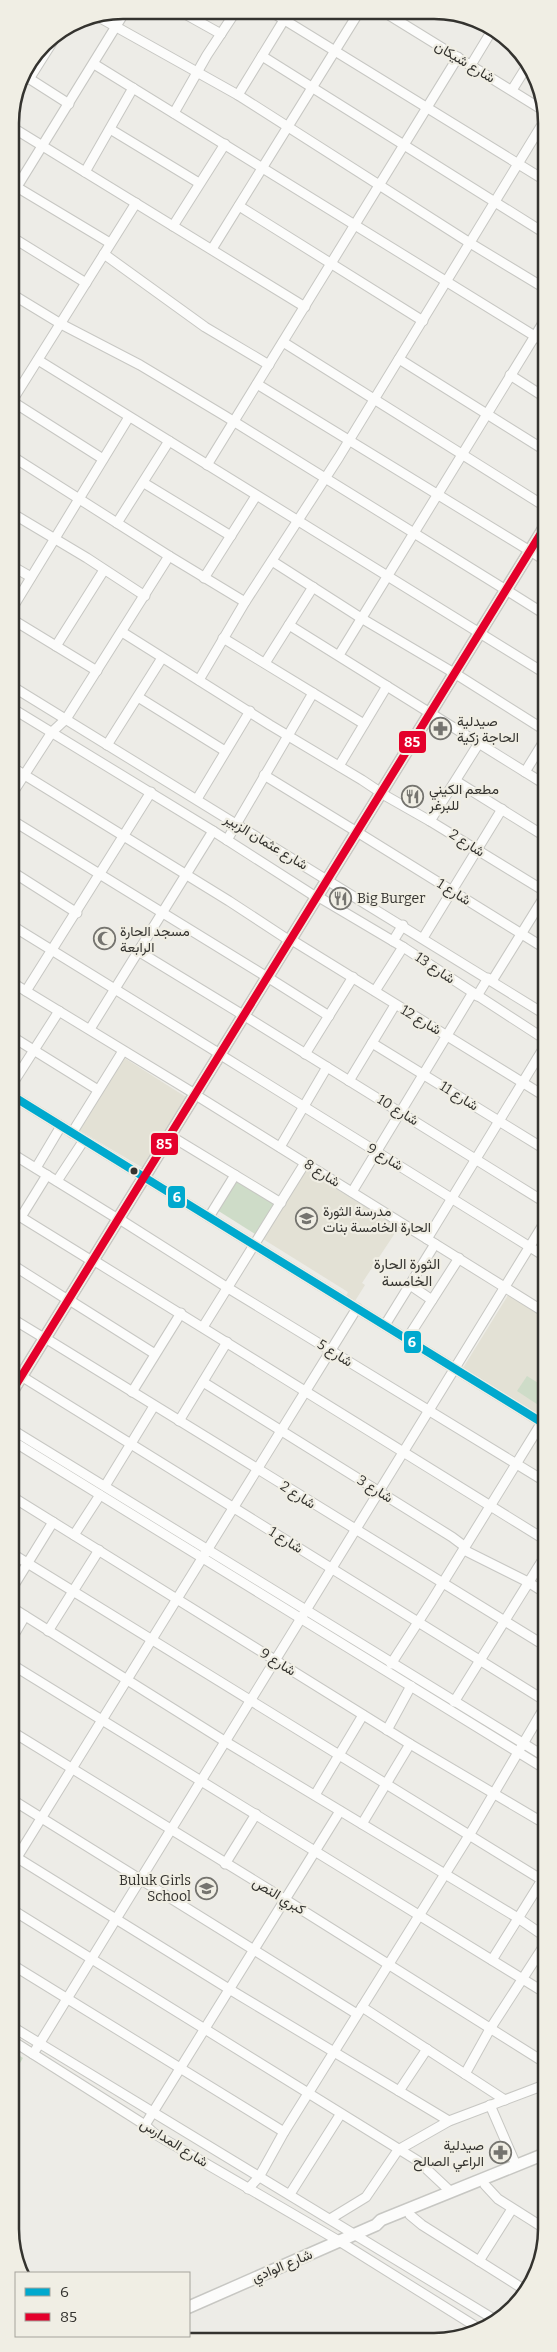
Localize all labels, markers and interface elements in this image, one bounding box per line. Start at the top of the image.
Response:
street label: شارع شيكان [431,37,498,88]
place label: صيدلية الحاجة زكية [457,713,519,746]
pharmacy icon: صيدلية الحاجة زكية [429,717,453,741]
line badge: 85 [398,730,427,754]
text: 85 [404,734,420,751]
place label: مطعم الكيني للبرغر [428,781,499,814]
restaurant icon: مطعم الكيني للبرغر [401,785,425,809]
street label: شارع عثمان الزبير [219,810,311,875]
street label: شارع 2 [445,826,488,862]
street label: شارع 1 [433,875,474,911]
restaurant icon: Big Burger [329,886,353,910]
place label: Big Burger [357,890,425,907]
place label: مسجد الحارة الرابعة [120,923,190,956]
mosque icon: مسجد الحارة الرابعة [92,927,116,951]
street label: شارع 13 [411,948,458,989]
street label: شارع 12 [397,1001,444,1040]
street label: شارع 11 [435,1078,481,1116]
street label: شارع 10 [373,1091,422,1131]
line badge: 85 [150,1132,179,1156]
text: 85 [156,1136,172,1153]
street label: شارع 9 [363,1140,406,1176]
street label: شارع 8 [300,1155,343,1192]
unlabelled marker [129,1166,139,1176]
line badge: 6 [167,1185,186,1209]
text: 6 [173,1189,181,1206]
place label: مدرسة الثورة الحارة الخامسة بنات [323,1203,431,1236]
school or university icon: مدرسة الثورة الحارة الخامسة بنات [295,1207,319,1231]
district label: الثورة الحارة الخامسة [374,1255,440,1290]
line badge: 6 [403,1330,422,1354]
text: 6 [408,1334,416,1351]
street label: شارع 5 [313,1336,356,1372]
street label: شارع 3 [353,1471,396,1508]
street label: شارع 2 [276,1478,319,1514]
street label: شارع 1 [265,1523,306,1559]
street label: شارع 9 [256,1644,299,1681]
place label: Buluk Girls School [119,1872,191,1905]
street label: كبري النص [248,1874,309,1921]
school or university icon: Buluk Girls School [195,1876,219,1900]
street label: شارع المدارس [136,2115,211,2172]
place label: صيدلية الراعي الصالح [413,2137,484,2173]
pharmacy icon: صيدلية الراعي الصالح [488,2141,512,2165]
street label: شارع الوادي [249,2246,316,2289]
legend [15,2272,190,2337]
text: 6 [60,2283,69,2301]
text: 85 [60,2308,77,2326]

